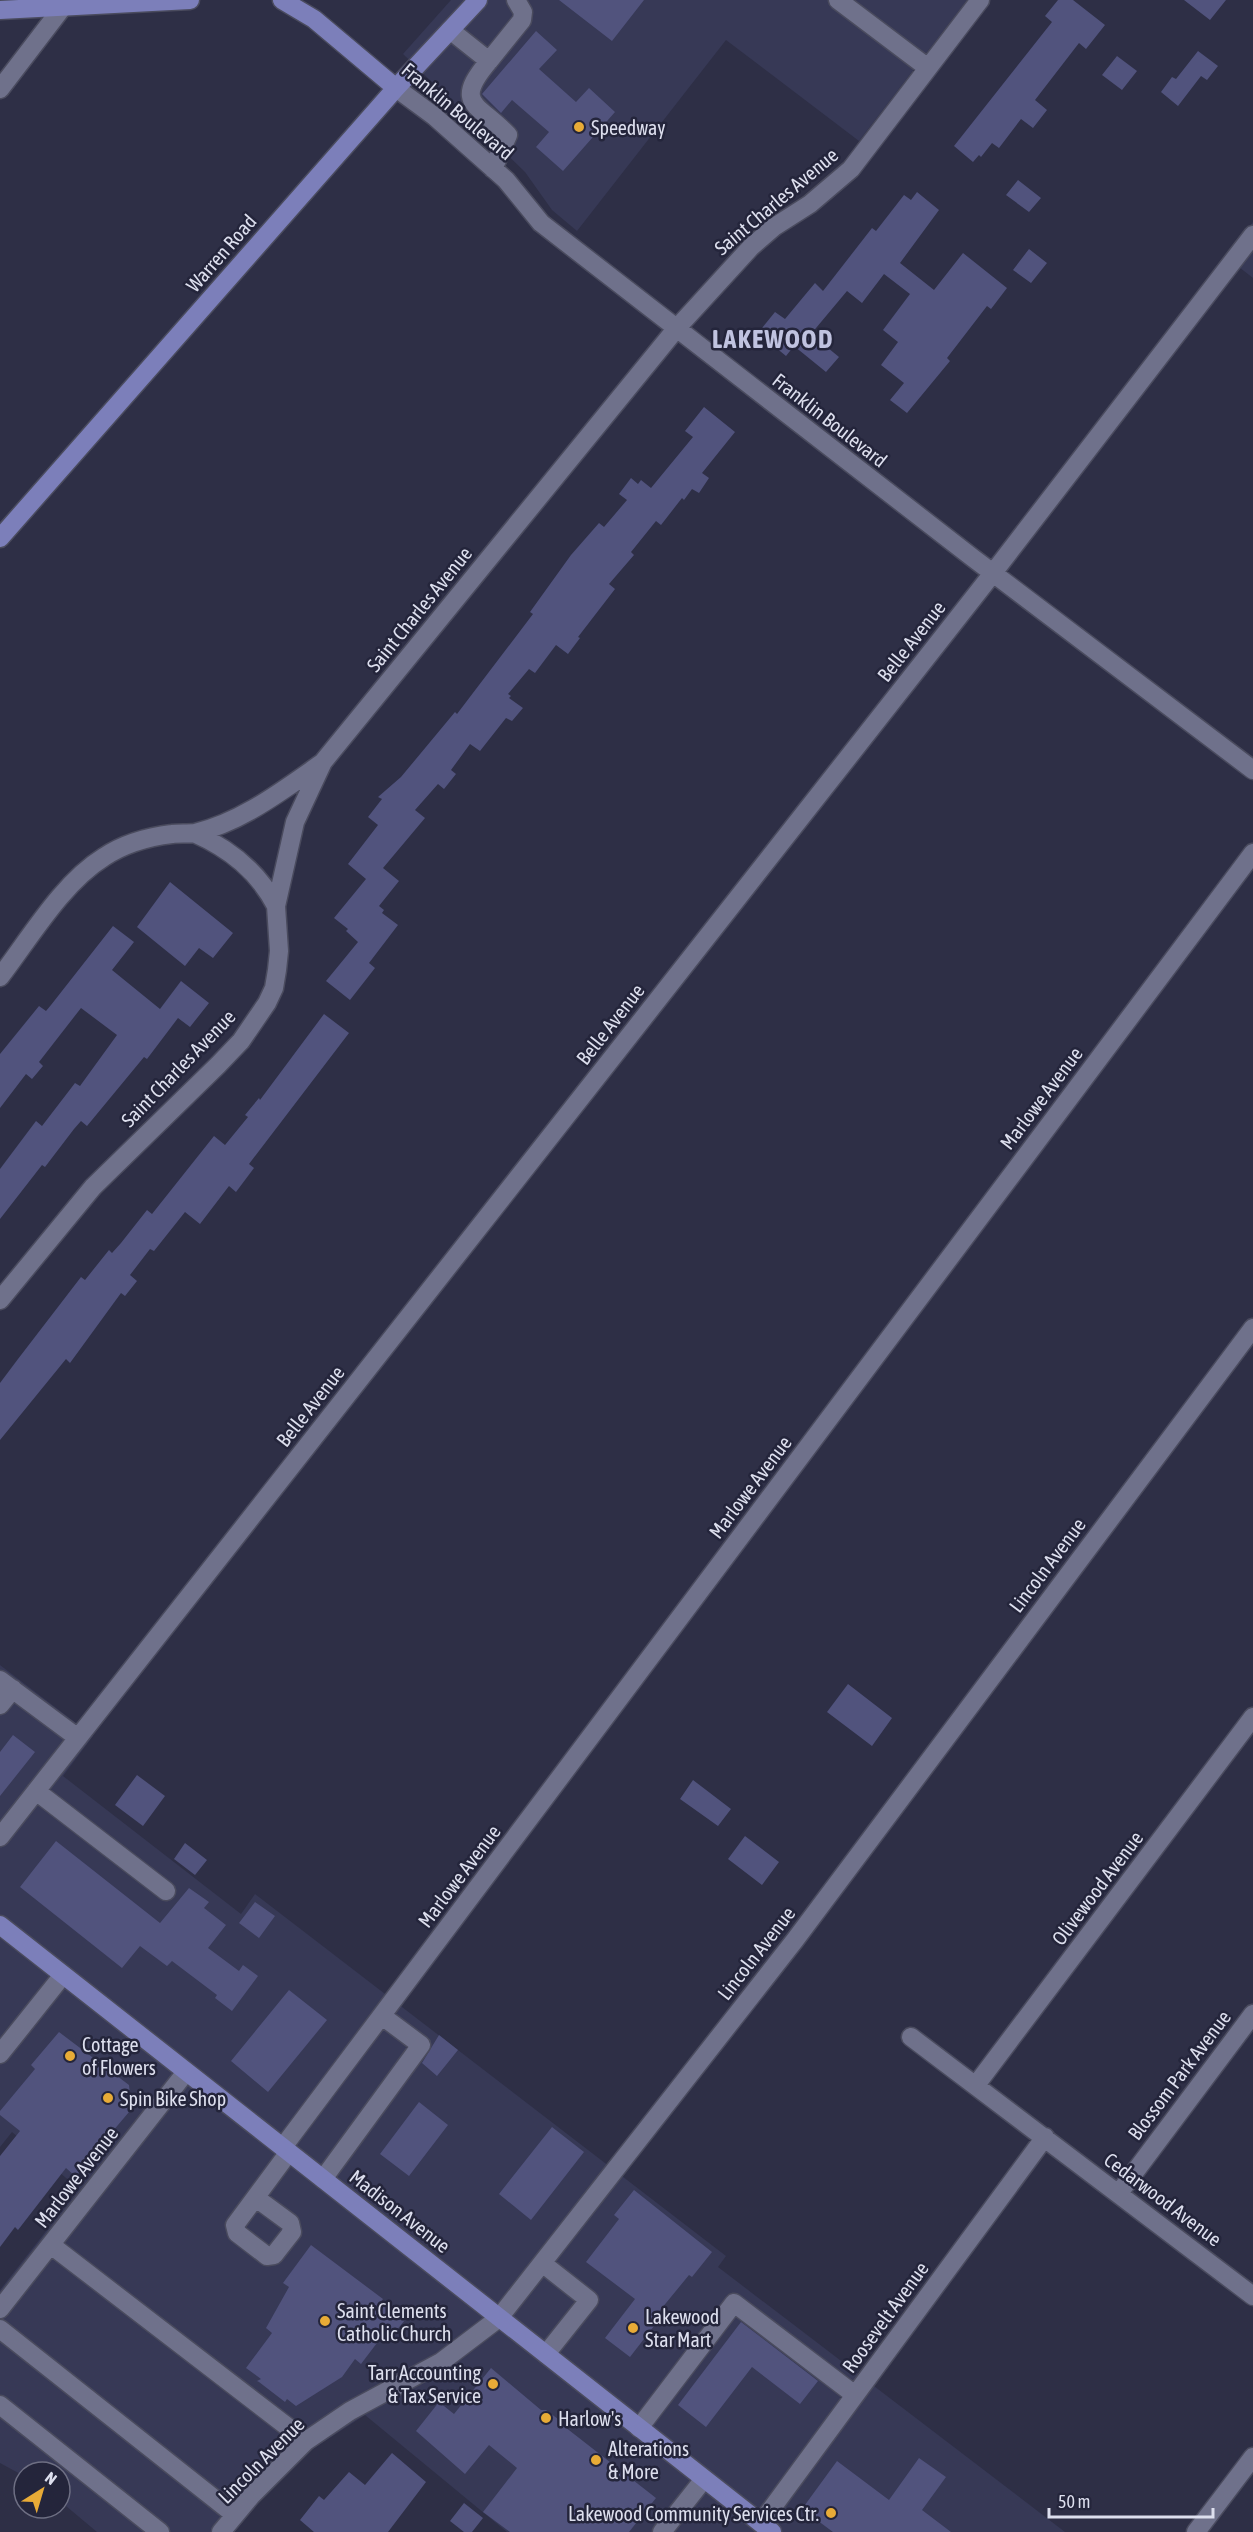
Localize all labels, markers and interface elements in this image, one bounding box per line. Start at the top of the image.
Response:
street label: Franklin Boulevard [398,58,518,164]
place label: Speedway [591,116,666,139]
marker: Speedway [572,120,586,134]
street label: Saint Charles Avenue [710,143,842,259]
street label: Warren Road [181,210,261,296]
district label: LAKEWOOD [712,324,834,354]
street label: Franklin Boulevard [768,368,892,472]
street label: Saint Charles Avenue [362,542,476,676]
street label: Belle Avenue [872,596,950,686]
street label: Belle Avenue [571,979,649,1069]
street label: Saint Charles Avenue [116,1005,240,1131]
street label: Marlowe Avenue [995,1042,1087,1154]
street label: Belle Avenue [271,1361,349,1451]
street label: Marlowe Avenue [704,1431,796,1543]
street label: Lincoln Avenue [1004,1513,1090,1617]
street label: Marlowe Avenue [413,1820,505,1932]
street label: Olivewood Avenue [1047,1827,1147,1949]
street label: Lincoln Avenue [712,1902,800,2004]
street label: Blossom Park Avenue [1123,2006,1235,2144]
place label: Cottage of Flowers [82,2033,156,2079]
marker: Cottage of Flowers [63,2049,77,2063]
place label: Spin Bike Shop [120,2087,226,2110]
marker: Spin Bike Shop [101,2091,115,2105]
street label: Marlowe Avenue [29,2122,123,2232]
street label: Cedarwood Avenue [1100,2147,1226,2251]
street label: Madison Avenue [345,2165,455,2257]
street label: Roosevelt Avenue [837,2257,933,2377]
place label: Saint Clements Catholic Church [337,2299,452,2345]
place label: Lakewood Star Mart [645,2305,719,2351]
marker: Saint Clements Catholic Church [318,2314,332,2328]
marker: Lakewood Star Mart [626,2321,640,2335]
place label: Tarr Accounting & Tax Service [368,2361,481,2407]
marker: Tarr Accounting & Tax Service [486,2377,500,2391]
place label: Harlow's [558,2407,621,2430]
marker: Harlow's [539,2411,553,2425]
street label: Lincoln Avenue [213,2412,309,2508]
place label: Alterations & More [608,2437,689,2483]
marker: Alterations & More [589,2453,603,2467]
north arrow [12,2460,72,2520]
text: N [42,2468,60,2488]
scale bar [1049,2481,1212,2519]
text: 50 m [1058,2491,1090,2512]
place label: Lakewood Community Services Ctr. [568,2502,819,2525]
marker: Lakewood Community Services Ctr. [824,2506,838,2520]

